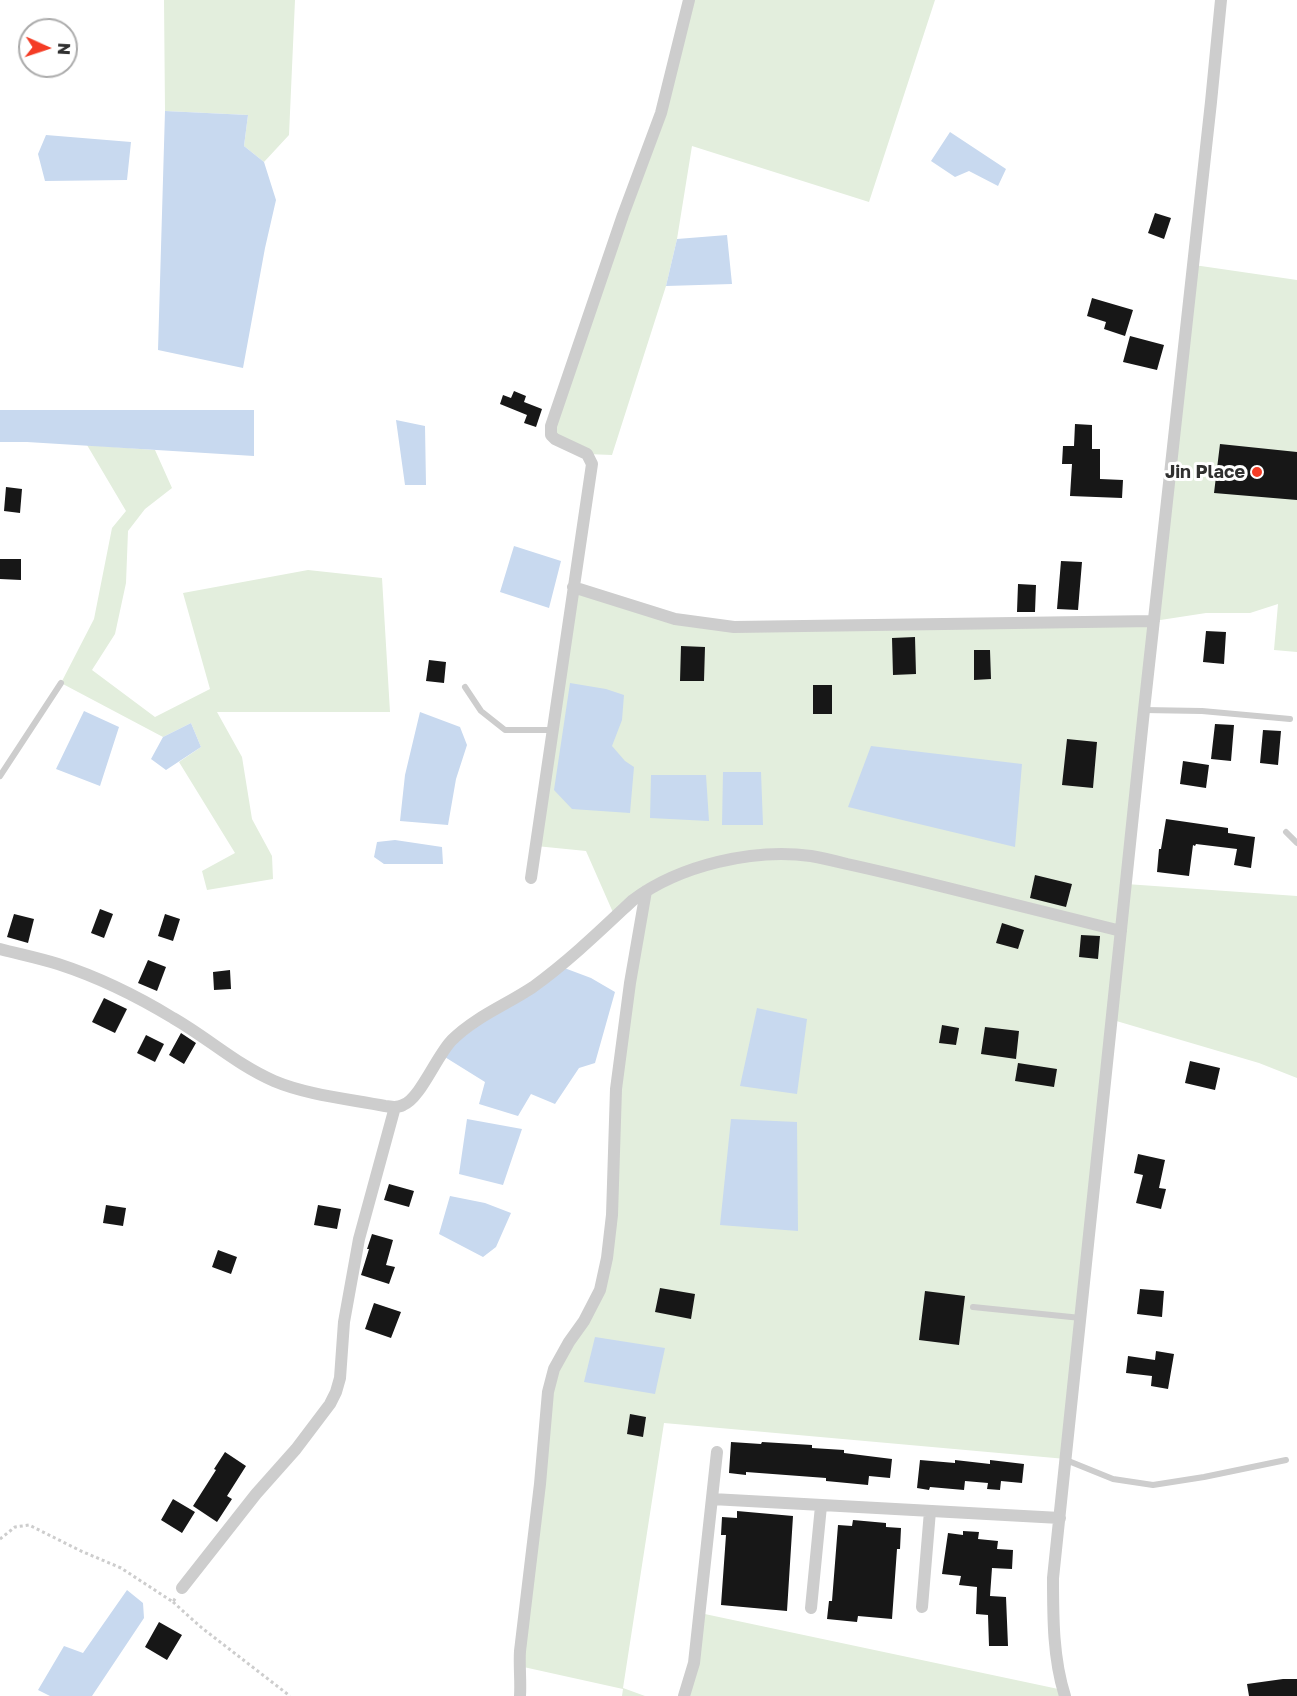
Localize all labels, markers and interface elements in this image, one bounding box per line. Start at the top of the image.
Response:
north arrow [18,18,78,78]
text: N [54,42,74,55]
place label: Jin Place [1165,461,1245,483]
marker: Jin Place [1250,465,1264,479]

